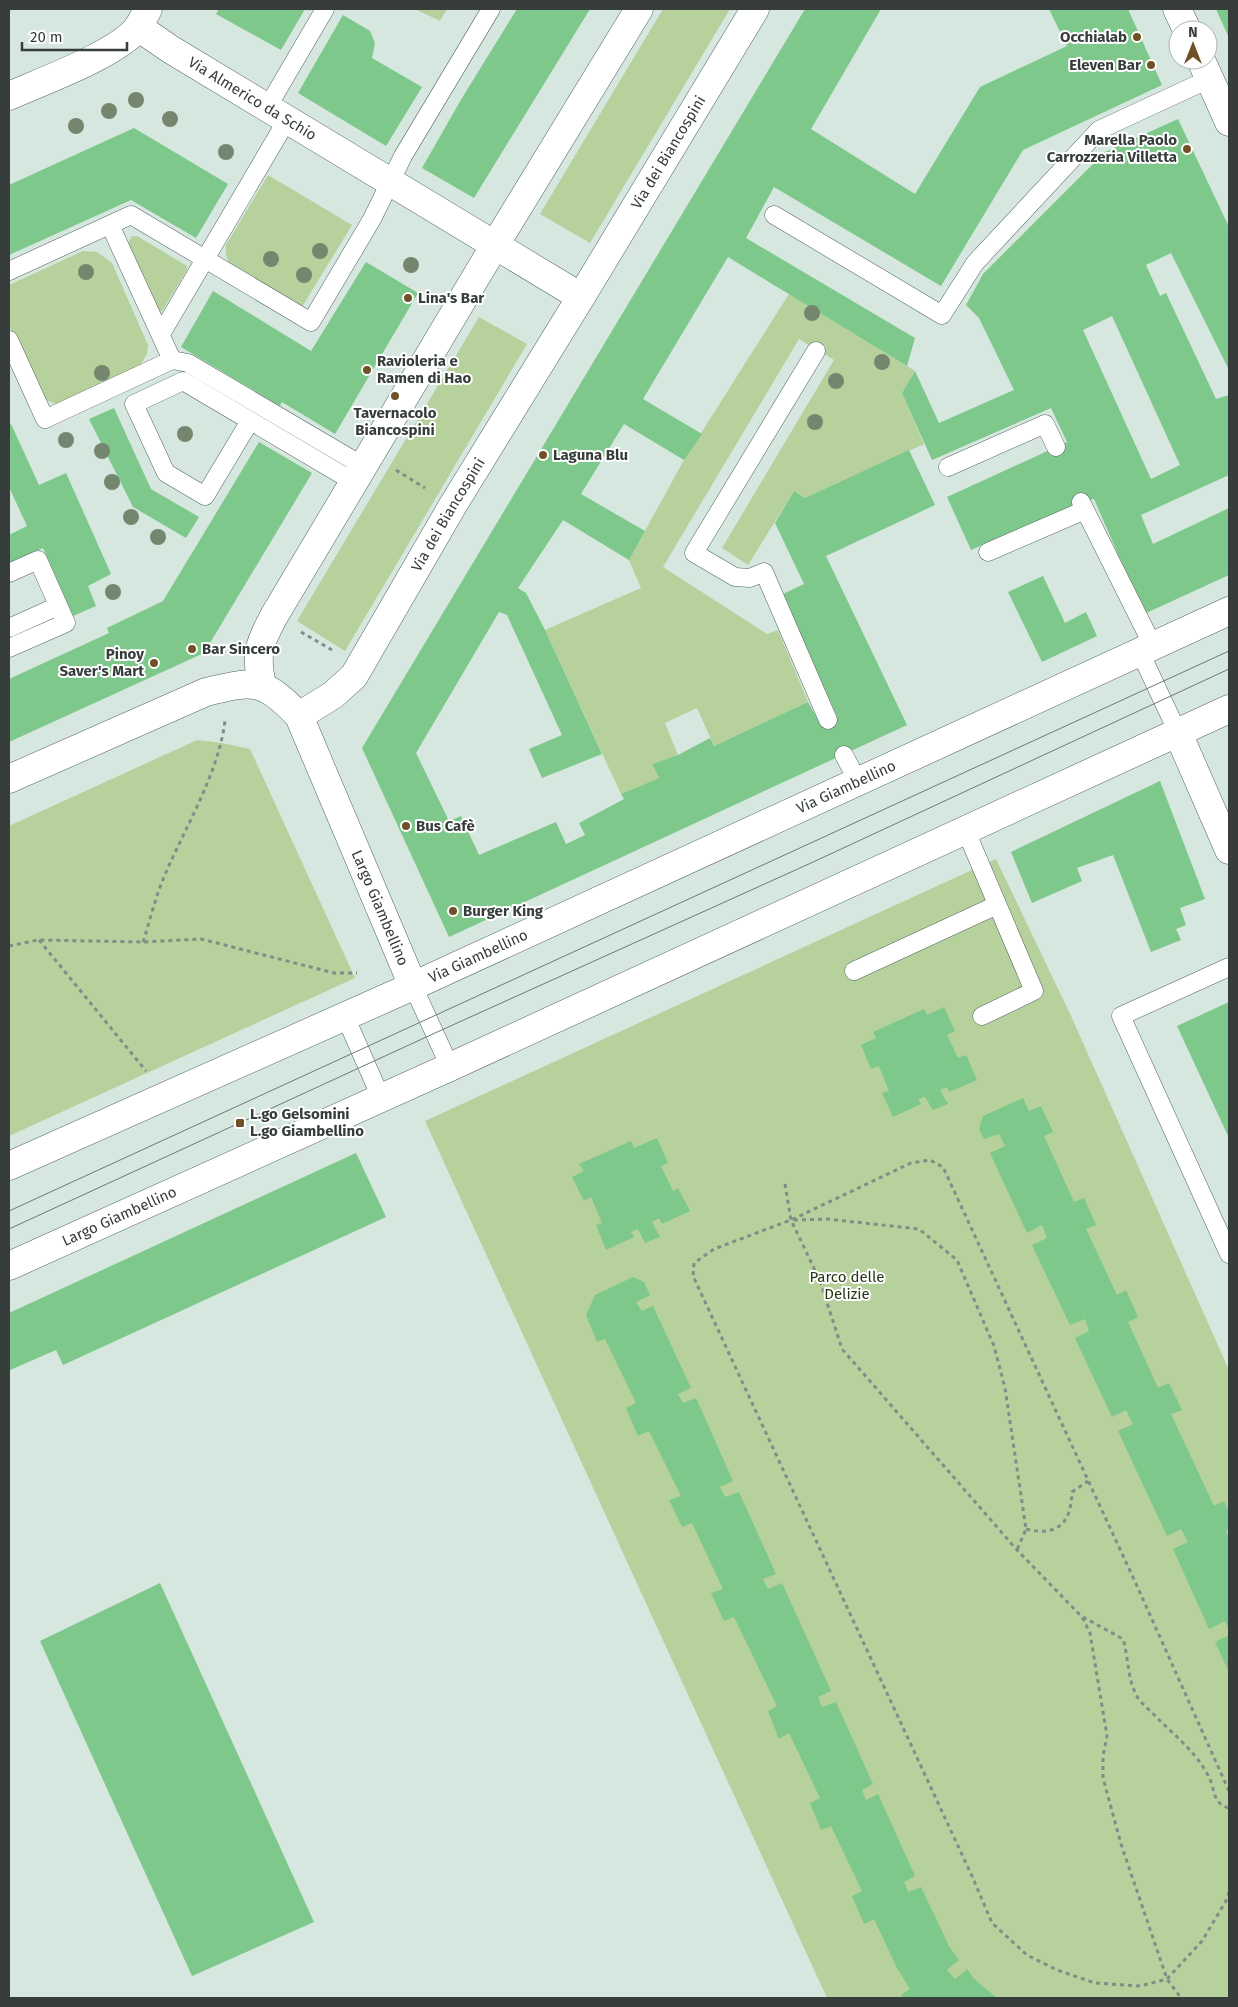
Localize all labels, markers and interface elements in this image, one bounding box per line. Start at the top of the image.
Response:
scale bar [22,20,128,52]
north arrow [1168,20,1218,70]
text: N [1188,24,1198,41]
text: 20 m [30,28,63,46]
place label: Occhialab [1060,28,1127,46]
marker: Occhialab [1131,31,1143,43]
street label: Via Almerico da Schio [185,53,320,144]
place label: Eleven Bar [1069,56,1142,74]
marker: Eleven Bar [1145,59,1157,71]
street label: Via dei Biancospini [627,92,709,212]
place label: Marella Paolo Carrozzeria Villetta [1047,131,1177,166]
marker: Marella Paolo Carrozzeria Villetta [1181,143,1193,155]
place label: Lina's Bar [418,289,485,307]
marker: Lina's Bar [402,292,414,304]
place label: Ravioleria e Ramen di Hao [377,352,471,387]
marker: Ravioleria e Ramen di Hao [361,364,373,376]
marker: Tavernacolo Biancospini [389,390,401,402]
place label: Tavernacolo Biancospini [354,404,437,439]
place label: Laguna Blu [553,446,628,464]
marker: Laguna Blu [537,449,549,461]
street label: Via dei Biancospini [407,454,489,575]
place label: Bar Sincero [202,640,280,658]
marker: Bar Sincero [186,643,198,655]
place label: Pinoy Saver's Mart [59,645,144,680]
marker: Pinoy Saver's Mart [148,657,160,669]
street label: Via Giambellino [794,756,899,817]
place label: Bus Cafè [416,817,475,835]
marker: Bus Cafè [400,820,412,832]
street label: Largo Giambellino [348,847,412,968]
place label: Burger King [463,902,544,920]
marker: Burger King [447,905,459,917]
street label: Via Giambellino [426,925,531,987]
place label: L.go Gelsomini L.go Giambellino [250,1105,364,1140]
marker: L.go Gelsomini L.go Giambellino [234,1117,246,1129]
street label: Largo Giambellino [59,1183,179,1250]
park label: Parco delle Delizie [809,1268,885,1303]

